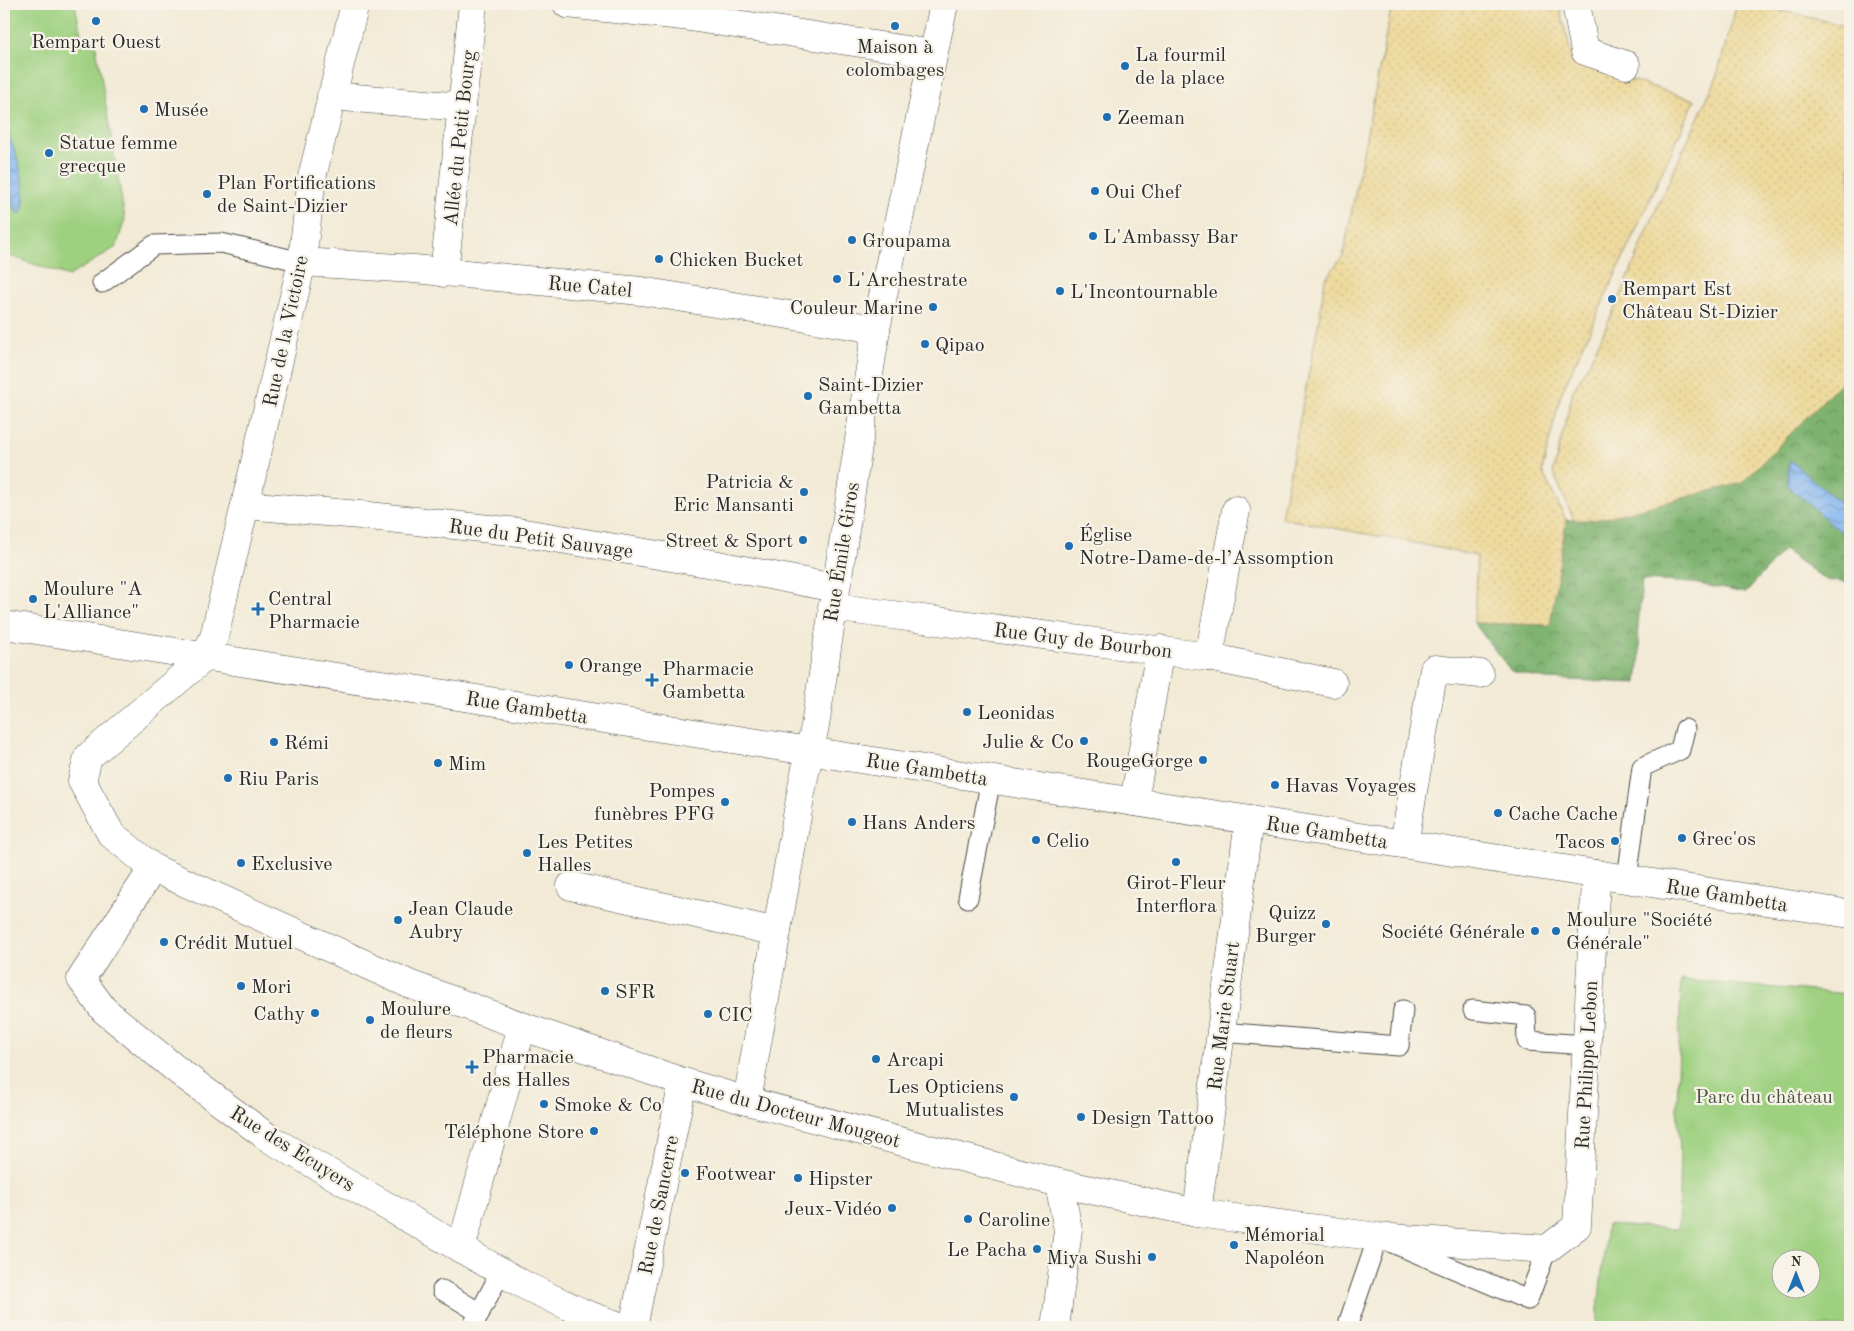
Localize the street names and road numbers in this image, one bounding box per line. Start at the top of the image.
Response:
street label: Allée du Petit Bourg [442,49,480,227]
street label: Rue de la Victoire [261,254,313,409]
street label: Rue Catel [547,274,633,302]
street label: Rue Émile Giros [819,480,864,624]
street label: Rue du Petit Sauvage [447,517,634,563]
street label: Rue Guy de Bourbon [992,621,1173,663]
street label: Rue Gambetta [464,689,589,729]
street label: Rue Gambetta [864,751,989,791]
street label: Rue Gambetta [1264,814,1389,854]
street label: Rue Gambetta [1664,877,1789,917]
street label: Rue Marie Stuart [1206,941,1244,1092]
street label: Rue Philippe Lebon [1574,980,1602,1150]
street label: Rue du Docteur Mougeot [689,1077,902,1153]
street label: Rue des Ecuyers [226,1103,358,1196]
street label: Rue de Sancerre [637,1134,683,1277]

